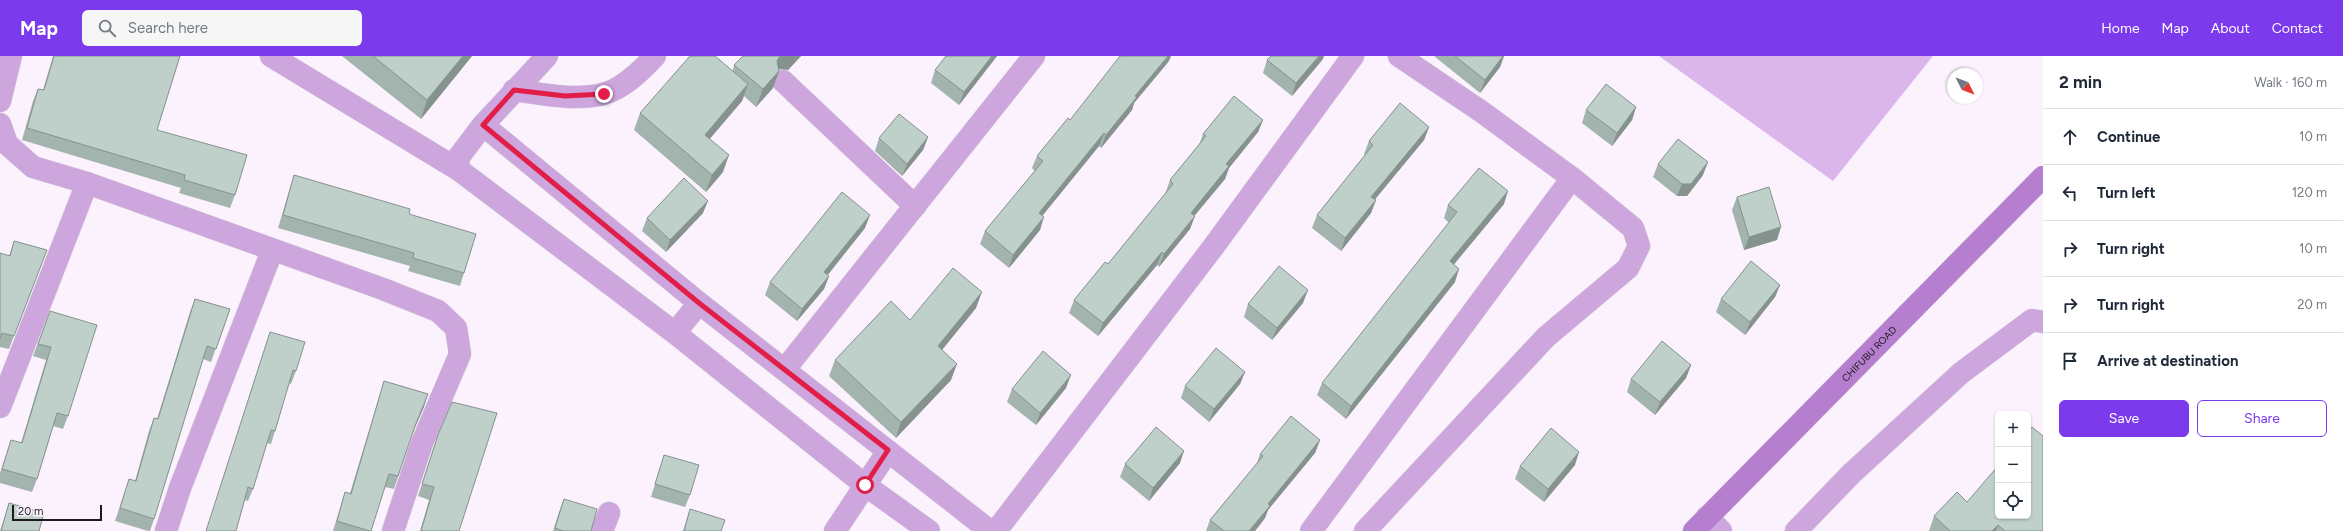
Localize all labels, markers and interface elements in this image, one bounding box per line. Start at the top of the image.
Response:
search box [82,10,362,46]
text: Map [20,17,58,40]
icon: search [96,17,118,39]
text: Search here [128,19,208,37]
text: Home [2101,20,2140,37]
text: Map [2162,20,2189,37]
text: About [2211,20,2250,37]
text: Contact [2272,20,2323,37]
north arrow [1947,68,1983,104]
text: 2 min [2059,72,2102,92]
text: Walk · 160 m [2254,75,2327,90]
route end [595,85,613,103]
icon: ahead [2059,126,2081,148]
text: Continue [2097,128,2160,146]
text: 10 m [2299,129,2327,144]
icon: left [2059,182,2081,204]
text: Turn left [2097,184,2155,202]
text: 120 m [2292,185,2327,200]
icon: right [2059,238,2081,260]
text: Turn right [2097,240,2165,258]
text: 10 m [2299,241,2327,256]
icon: right [2059,294,2081,316]
text: Turn right [2097,296,2165,314]
text: 20 m [2297,297,2327,312]
street label: CHIFUBU ROAD [1838,323,1899,384]
icon: arrive [2059,350,2081,372]
text: Arrive at destination [2097,352,2238,370]
button: Save [2059,400,2189,437]
button: Share [2197,400,2327,437]
map controls [1995,411,2031,519]
button: + [1995,411,2031,447]
button: − [1995,447,2031,483]
route start [856,476,874,494]
button: locate [1995,483,2031,519]
scale bar [12,503,102,522]
text: 20 m [18,505,43,518]

